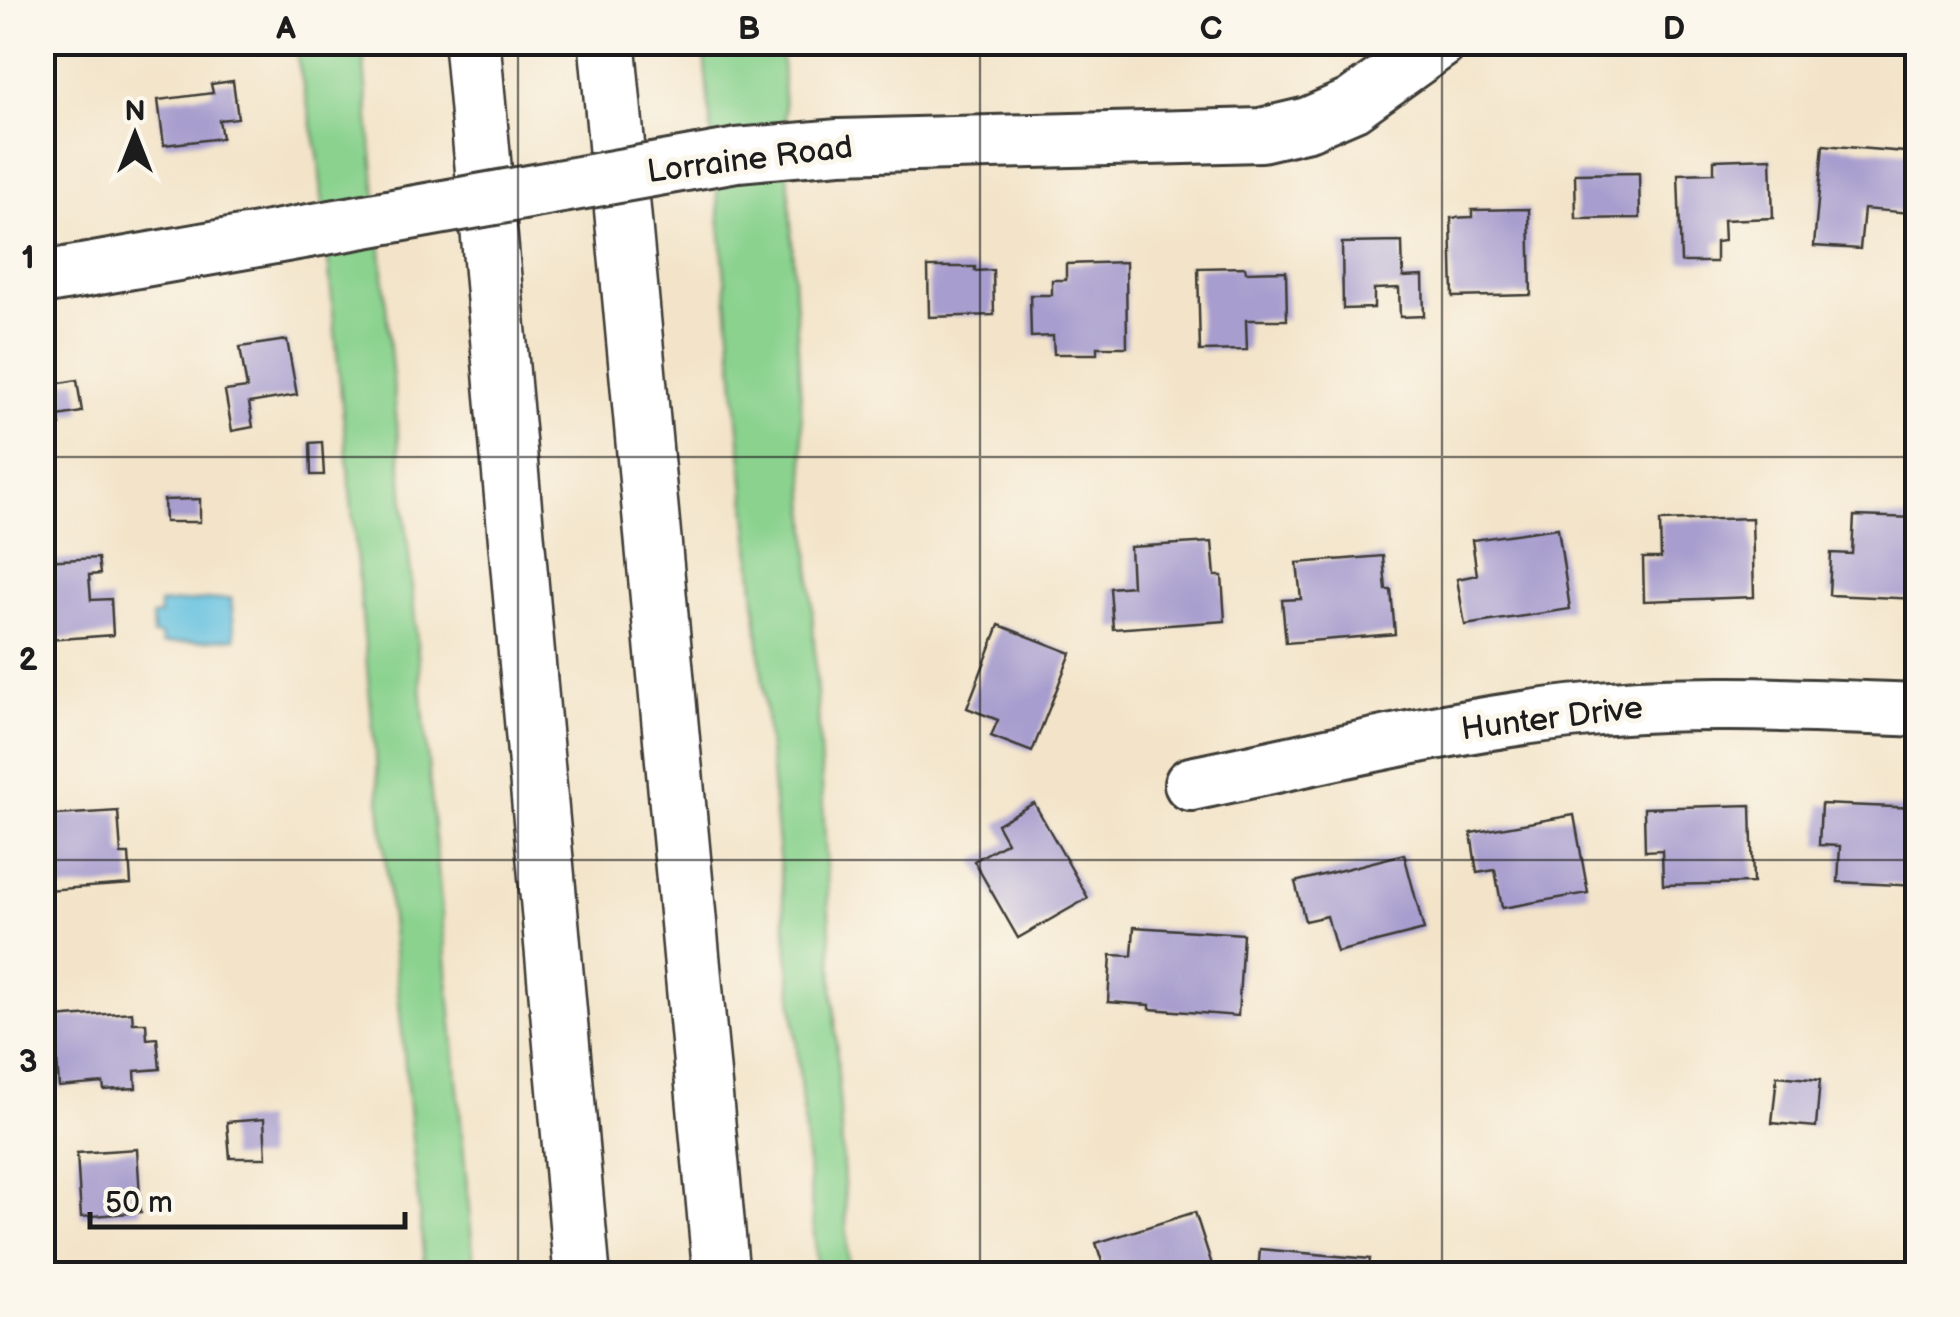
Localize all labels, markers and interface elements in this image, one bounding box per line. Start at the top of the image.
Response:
text: A [275,10,296,49]
text: B [738,10,760,49]
text: C [1200,10,1222,49]
text: D [1663,10,1685,49]
north arrow [85,85,185,185]
text: N [124,95,146,128]
street label: Lorraine Road [645,128,855,192]
text: 1 [21,239,35,278]
text: 2 [18,641,38,680]
street label: Hunter Drive [1459,689,1645,749]
text: 3 [19,1043,37,1082]
scale bar [90,1167,405,1229]
text: 50 m [105,1185,173,1221]

